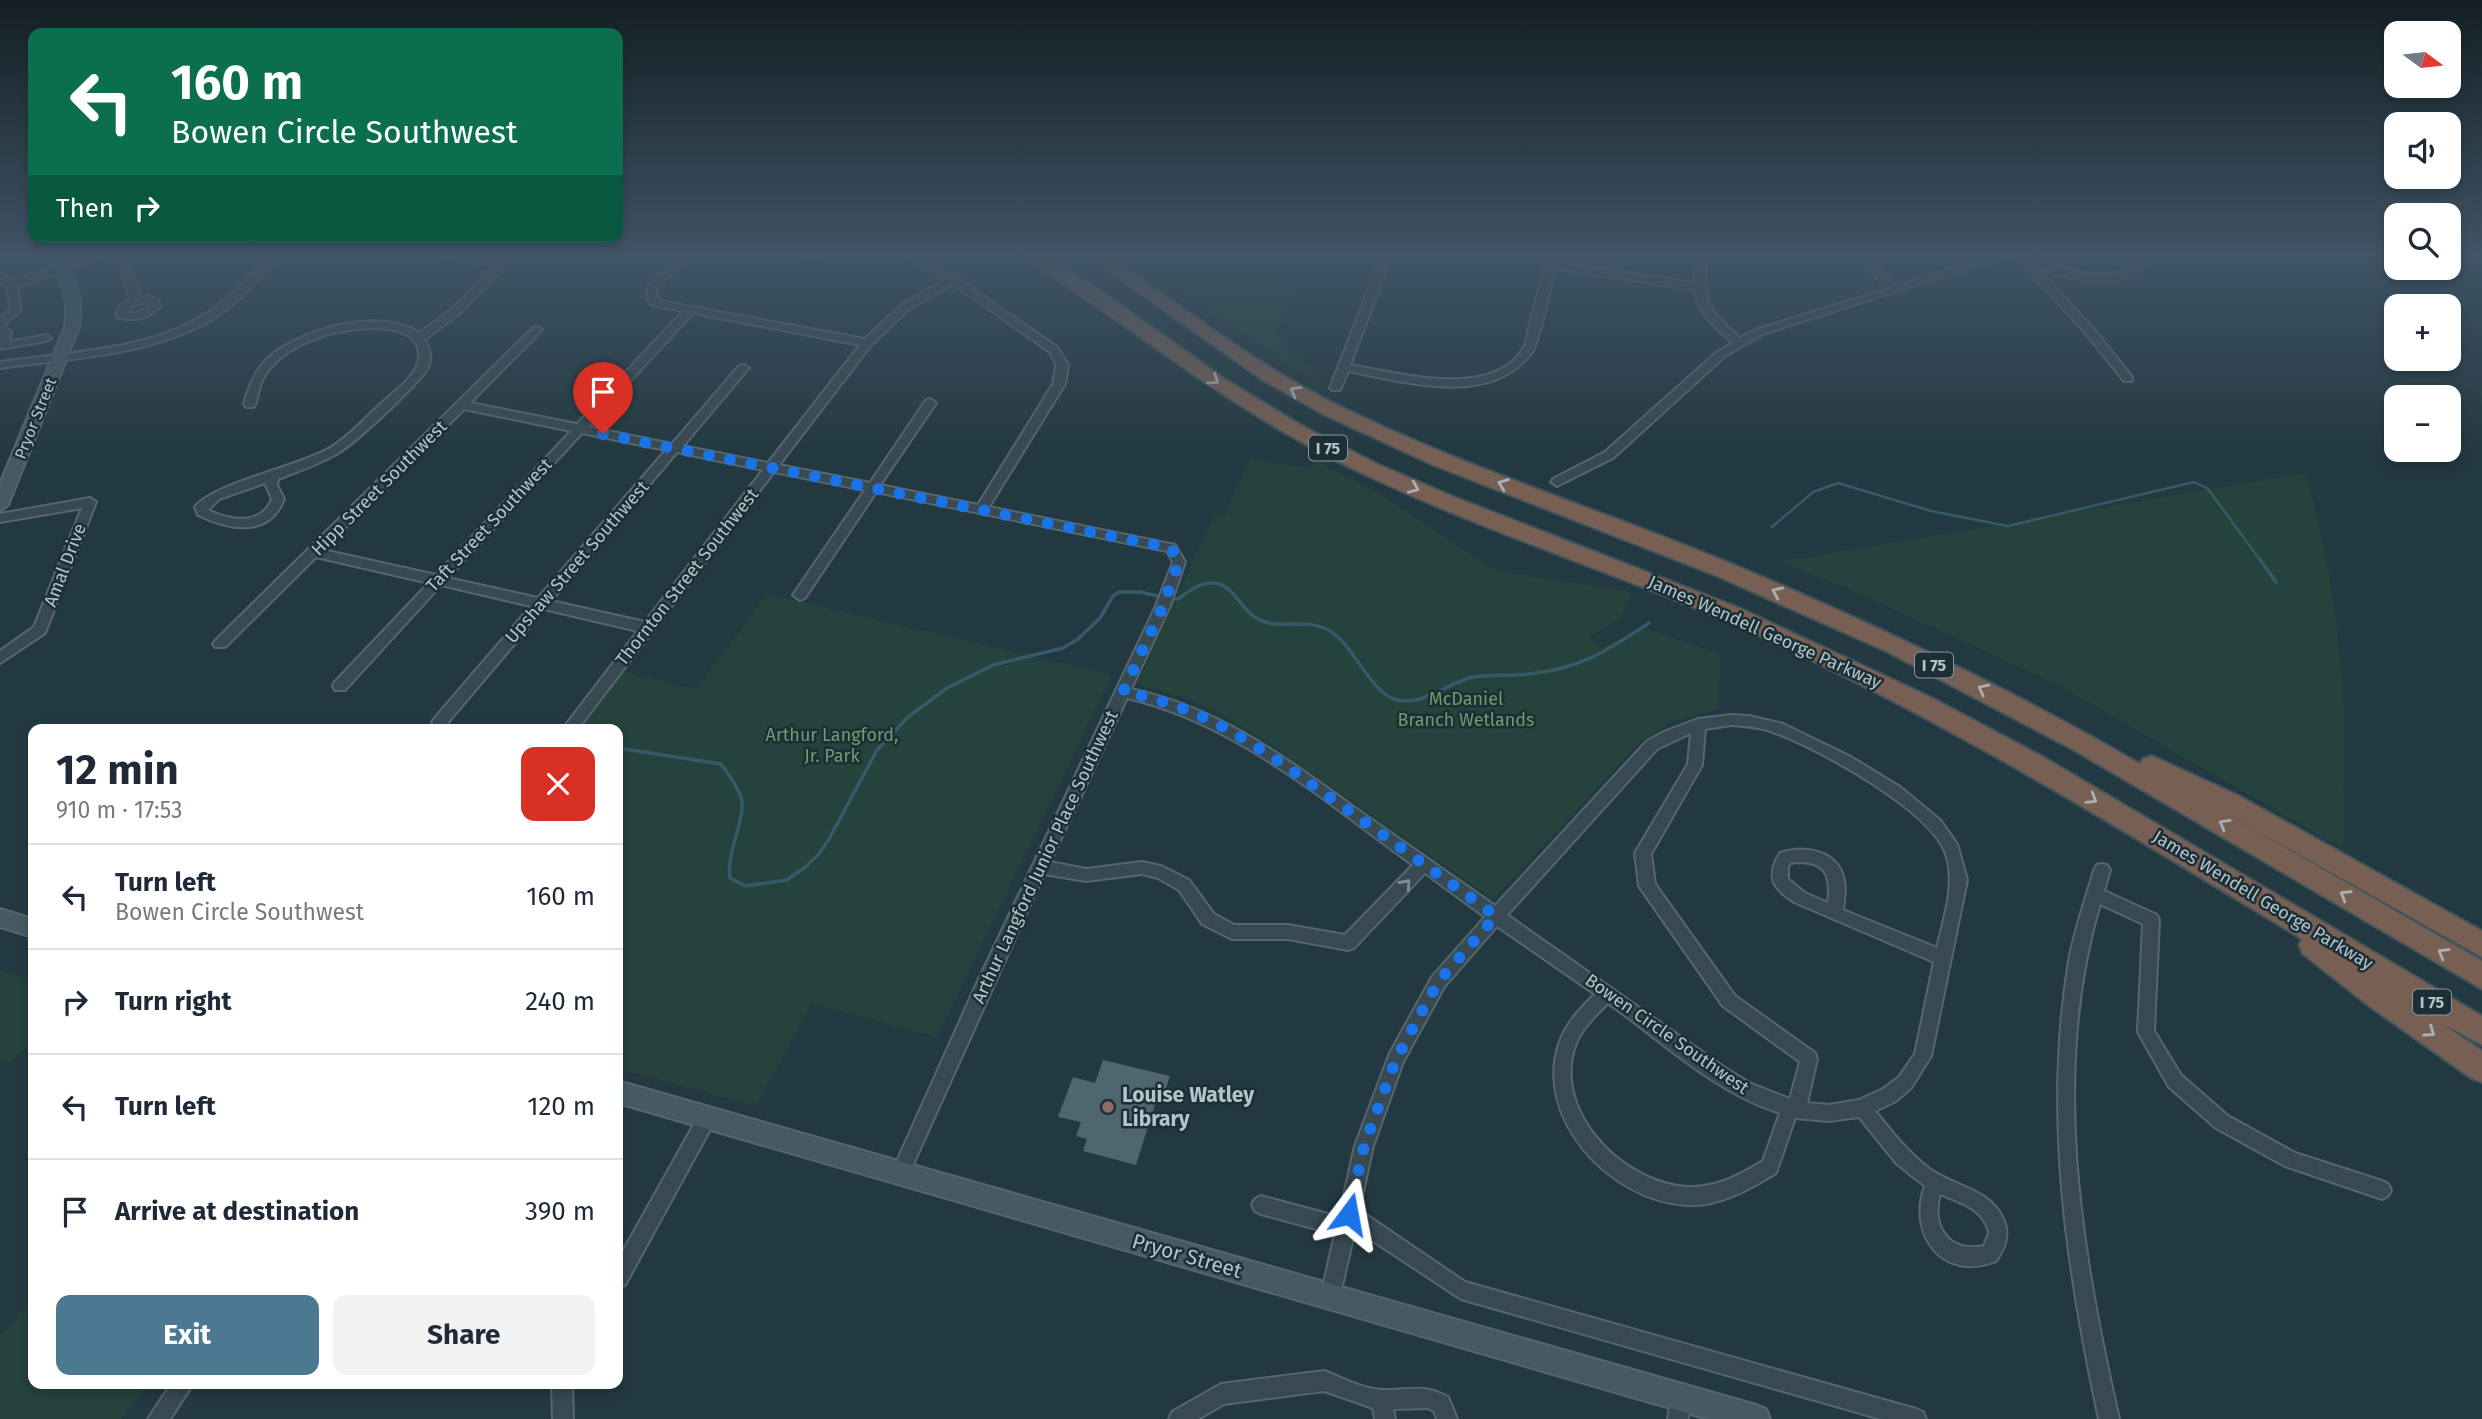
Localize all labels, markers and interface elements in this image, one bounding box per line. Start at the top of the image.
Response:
north arrow [2384,21,2460,98]
map controls [2384,21,2461,462]
text: 160 m [171,53,303,112]
icon: left [56,56,147,147]
button: sound [2384,112,2461,189]
text: Bowen Circle Southwest [171,113,517,151]
icon: right [128,189,166,227]
text: Then [56,193,114,224]
button: search [2384,203,2461,280]
button: + [2384,294,2461,371]
pin [573,362,633,434]
one-way arrow [1206,372,1219,384]
icon: arrive [584,373,622,411]
street label: Pryor Street [11,374,60,462]
button: − [2384,385,2461,462]
one-way arrow [1290,386,1303,399]
street label: Hipp Street Southwest [307,415,452,560]
road number: I 75 [1309,436,1347,461]
street label: Taft Street Southwest [421,453,557,596]
street label: Upshaw Street Southwest [500,476,654,648]
one-way arrow [1497,479,1509,493]
one-way arrow [1406,480,1419,494]
street label: Thornton Street Southwest [611,484,763,670]
street label: Amal Drive [39,520,91,610]
street label: James Wendell George Parkway [1645,570,1885,694]
one-way arrow [1772,586,1785,600]
road number: I 75 [1915,652,1953,678]
one-way arrow [1978,684,1990,698]
park label: McDaniel Branch Wetlands [1397,688,1535,731]
street label: Arthur Langford Junior Place Southwest [967,707,1123,1007]
park label: Arthur Langford, Jr. Park [766,724,898,767]
text: 12 min [56,745,179,795]
button: close [521,747,595,821]
one-way arrow [2085,790,2098,803]
text: 910 m · 17:53 [56,796,183,824]
one-way arrow [2219,819,2232,832]
street label: James Wendell George Parkway [2149,825,2377,975]
text: Turn left [115,867,216,898]
icon: left [56,878,94,916]
one-way arrow [1398,879,1410,892]
text: 160 m [526,881,595,912]
one-way arrow [2339,890,2352,903]
text: Bowen Circle Southwest [115,898,364,926]
one-way arrow [2437,948,2450,961]
street label: Bowen Circle Southwest [1581,969,1754,1099]
icon: right [56,983,94,1021]
text: Turn right [115,986,232,1017]
text: 240 m [525,986,595,1017]
road number: I 75 [2413,990,2451,1014]
one-way arrow [2422,1024,2435,1036]
place label: Louise Watley Library [1122,1082,1254,1132]
icon: left [56,1088,94,1126]
text: Turn left [115,1091,216,1122]
text: 120 m [527,1091,595,1122]
marker: Louise Watley Library [1100,1099,1116,1115]
position arrow [1312,1177,1386,1251]
icon: arrive [56,1193,94,1231]
text: Arrive at destination [115,1196,359,1227]
text: 390 m [525,1196,595,1227]
street label: Pryor Street [1129,1228,1245,1284]
button: Exit [56,1295,319,1375]
button: Share [333,1295,595,1375]

